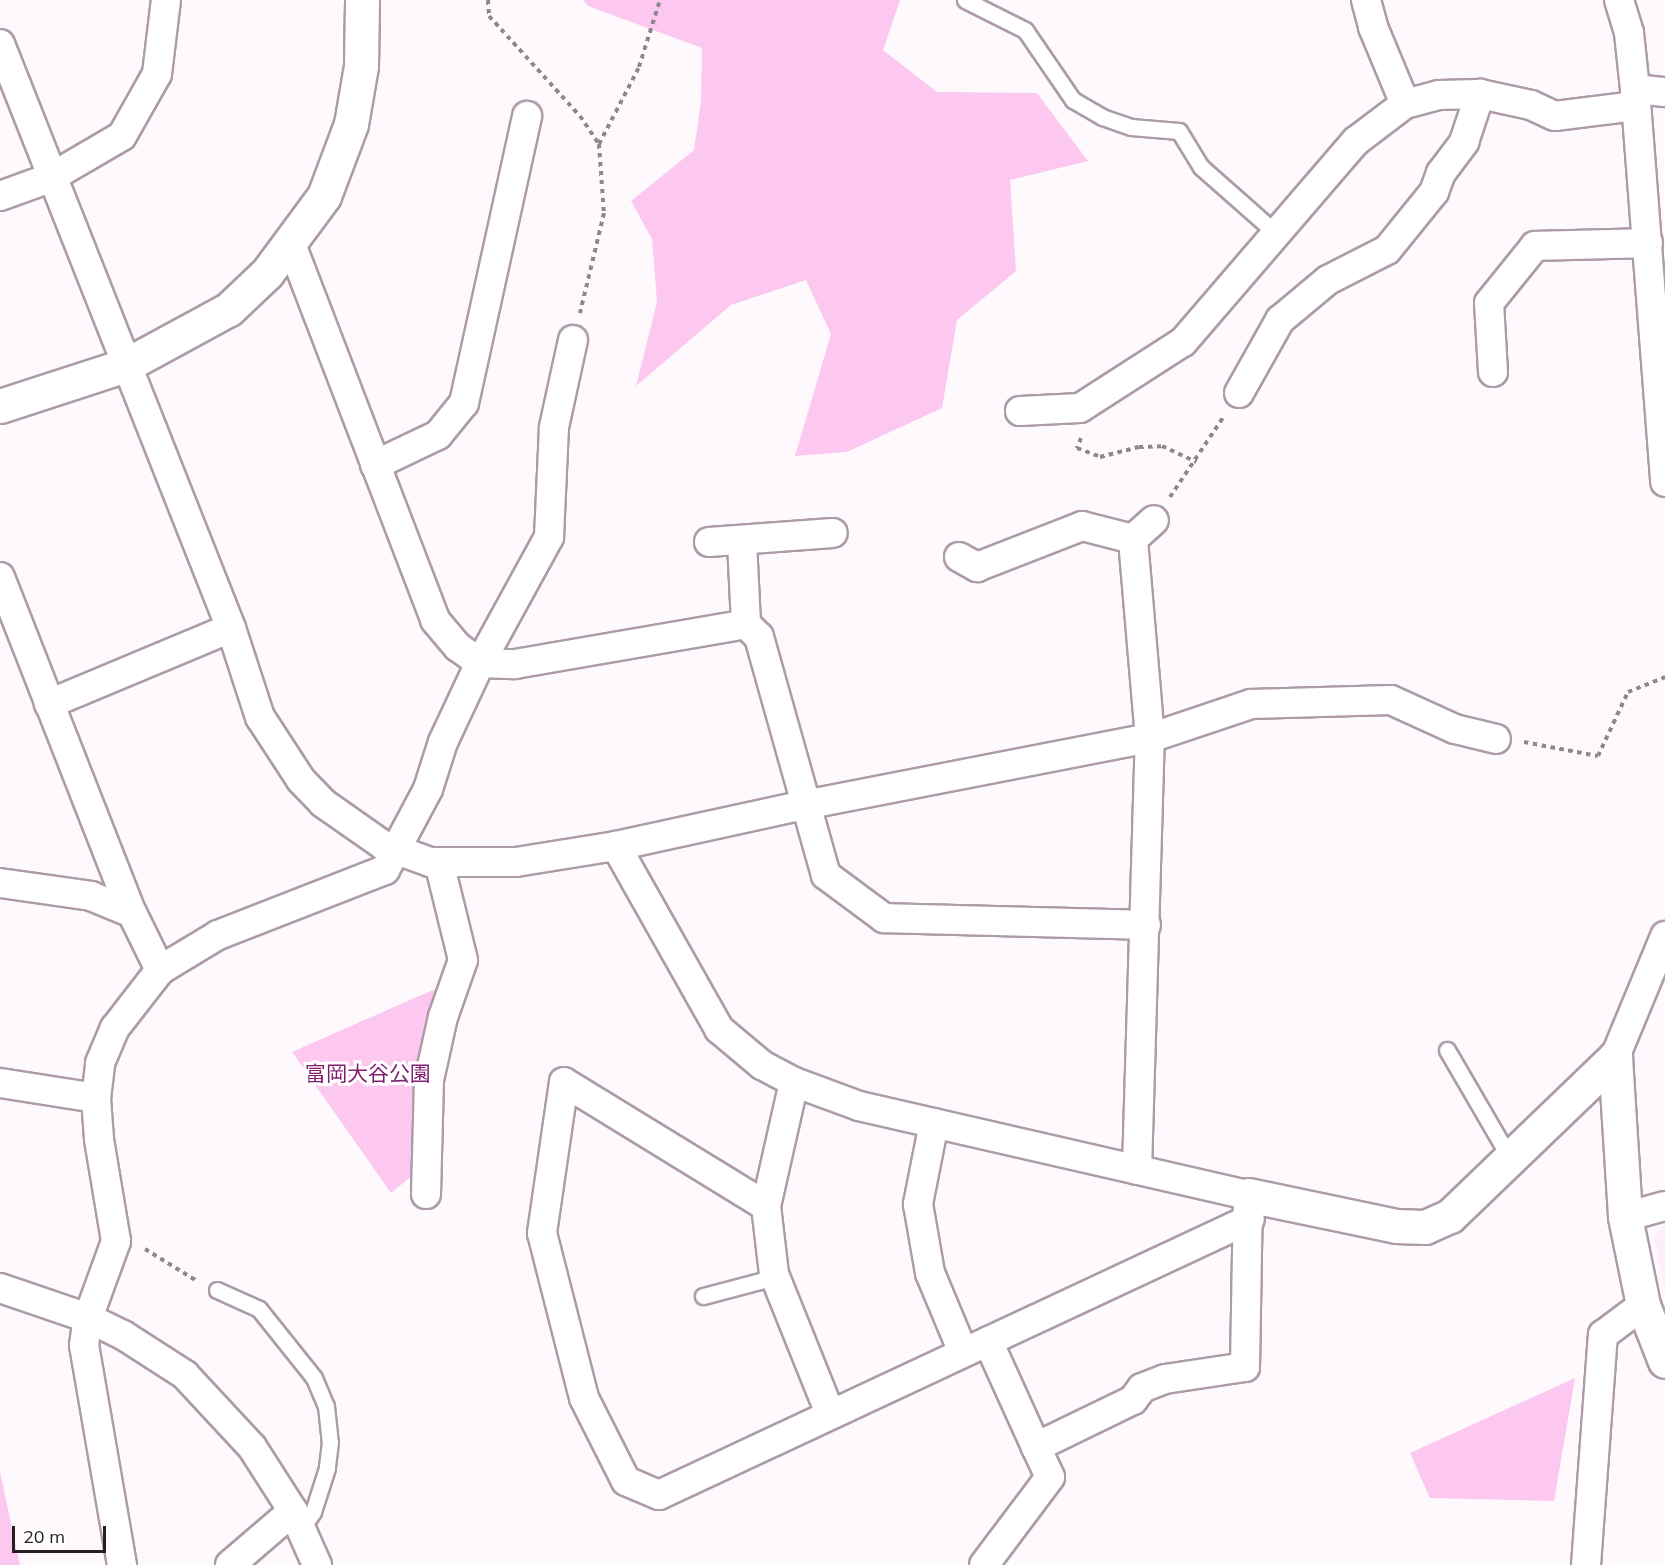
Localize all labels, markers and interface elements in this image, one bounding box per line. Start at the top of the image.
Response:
park label: 富岡大谷公園 [305,1060,431,1086]
scale bar [15,1514,110,1552]
text: 20 m [23,1525,65,1548]

